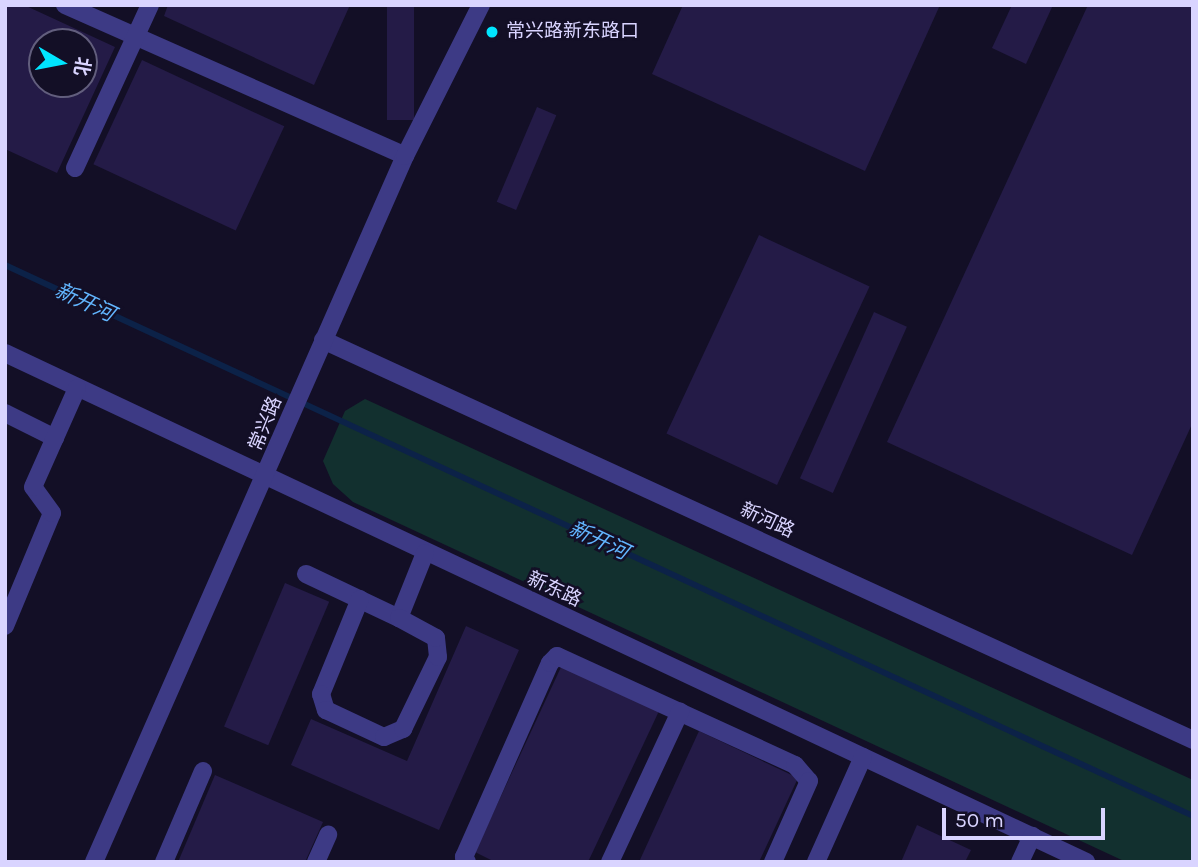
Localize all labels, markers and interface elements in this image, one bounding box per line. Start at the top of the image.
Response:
place label: 常兴路新东路口 [506,21,639,43]
marker: 常兴路新东路口 [484,24,500,40]
north arrow [28,28,98,98]
text: 北 [69,55,94,78]
water label: 新开河 [51,277,119,327]
street label: 常兴路 [245,393,287,455]
street label: 新河路 [736,499,798,543]
water label: 新开河 [565,515,633,565]
street label: 新东路 [523,568,585,612]
scale bar [946,794,1109,838]
text: 50 m [955,808,1004,832]

